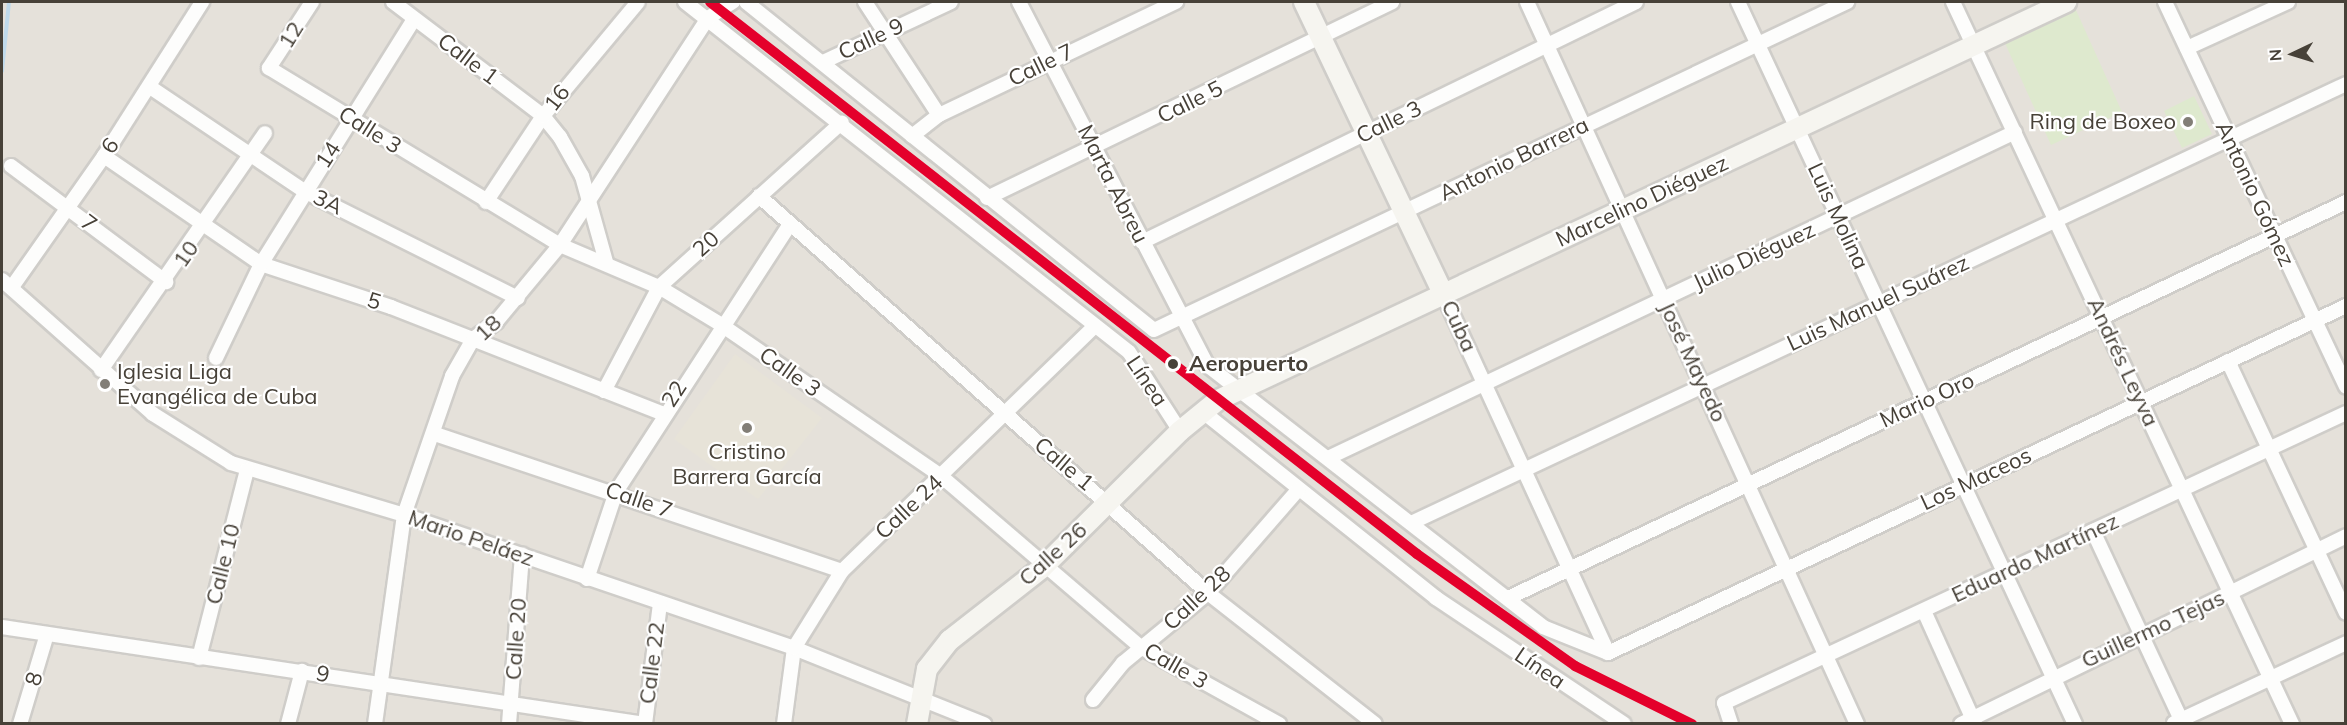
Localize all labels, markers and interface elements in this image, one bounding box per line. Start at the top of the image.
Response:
street label: Calle 9 [834,12,908,66]
street label: 12 [273,17,309,53]
north arrow [2263,24,2323,84]
street label: Calle 1 [432,28,504,90]
street label: Calle 7 [1004,38,1078,92]
text: N [2265,49,2285,62]
street label: Calle 5 [1153,75,1227,129]
street label: 16 [538,79,576,117]
street label: Calle 3 [1352,95,1426,149]
street label: Calle 3 [334,100,406,160]
place label: Ring de Boxeo [2029,109,2176,135]
street label: Antonio Barrera [1435,111,1593,207]
marker: Ring de Boxeo [2181,115,2195,129]
street label: Antonio Gómez [2210,117,2300,271]
street label: Marta Abreu [1072,120,1154,248]
street label: 6 [95,133,125,159]
street label: 14 [310,137,346,173]
street label: Marcelino Diéguez [1552,149,1732,253]
street label: Luis Molina [1802,159,1874,273]
street label: 3A [309,184,347,220]
street label: 7 [76,208,102,238]
street label: Julio Diéguez [1689,216,1819,296]
street label: 20 [687,225,725,263]
street label: 10 [168,236,204,272]
street label: Luis Manuel Suárez [1783,249,1973,357]
street label: 5 [364,286,384,316]
street label: Andrés Leyva [2082,293,2164,431]
street label: Cuba [1436,296,1482,356]
street label: José Mayedo [1654,298,1732,426]
street label: 18 [469,309,507,347]
street label: Calle 3 [754,341,826,403]
street label: Línea [1121,351,1173,411]
place label: Aeropuerto [1189,351,1308,377]
marker: Aeropuerto [1162,353,1184,375]
place label: Iglesia Liga Evangélica de Cuba [117,358,318,410]
street label: Mario Oro [1876,367,1978,433]
street label: 22 [656,376,692,412]
marker: Iglesia Liga Evangélica de Cuba [98,377,112,391]
marker: Cristino Barrera García [740,421,754,435]
street label: Calle 1 [1029,432,1099,496]
place label: Cristino Barrera García [672,438,822,490]
street label: Los Maceos [1916,442,2036,516]
street label: Calle 24 [870,469,948,545]
street label: Calle 7 [602,476,676,524]
street label: Mario Peláez [405,504,537,572]
street label: Eduardo Martínez [1947,508,2123,608]
street label: Calle 26 [1014,517,1092,591]
street label: Calle 10 [200,521,246,607]
street label: Calle 28 [1158,560,1236,636]
street label: Guillermo Tejas [2077,584,2229,674]
street label: Calle 20 [500,597,532,681]
street label: Calle 22 [634,620,670,706]
street label: Calle 3 [1139,637,1213,695]
street label: Línea [1510,642,1570,694]
street label: 9 [314,660,332,688]
street label: 8 [19,669,49,689]

